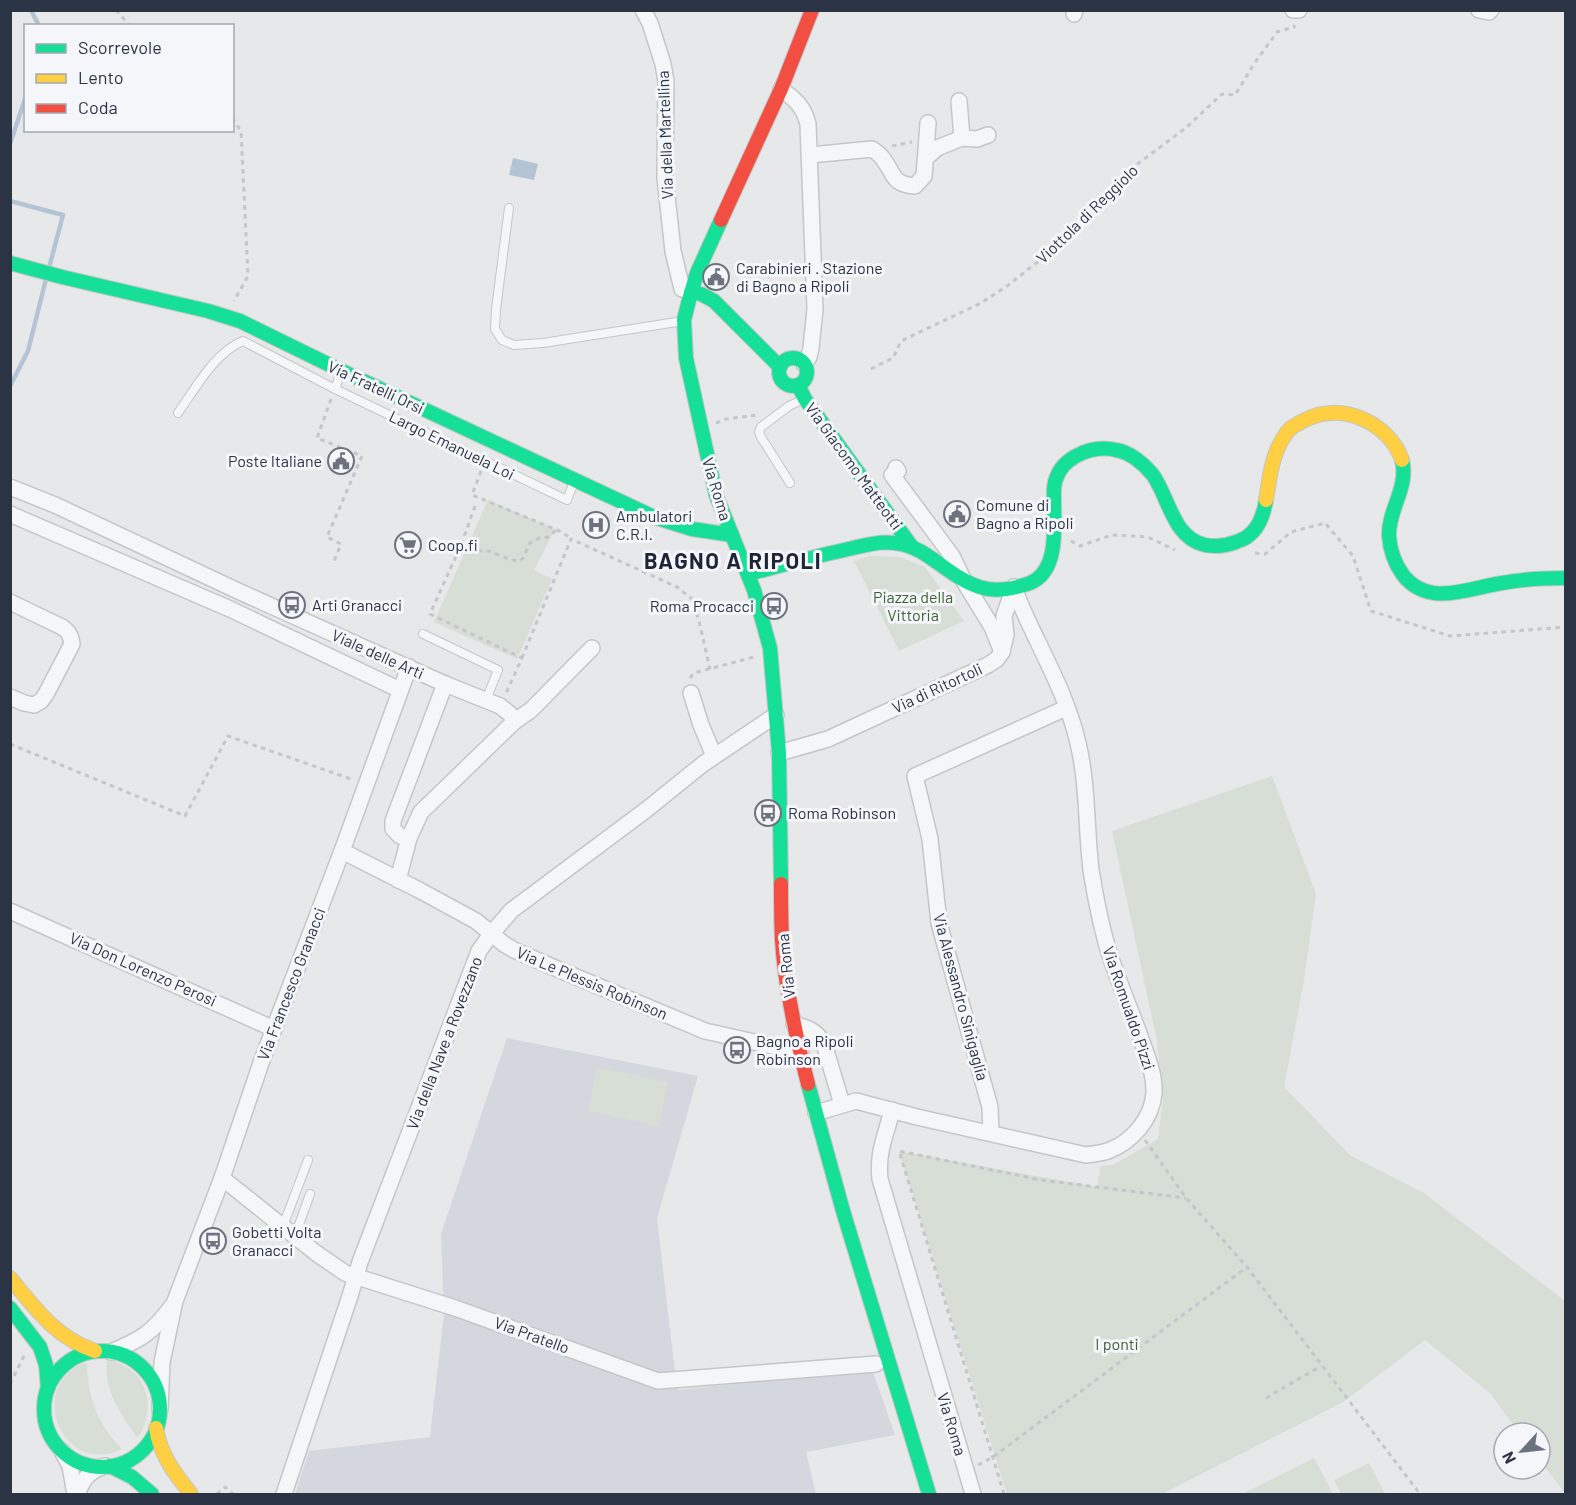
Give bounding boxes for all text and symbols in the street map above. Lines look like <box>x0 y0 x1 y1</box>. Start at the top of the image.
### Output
legend <box>24 24 234 132</box>
text: Scorrevole <box>78 36 162 58</box>
text: Lento <box>78 66 124 88</box>
street label: Via della Martellina <box>653 70 676 200</box>
text: Coda <box>78 96 118 118</box>
street label: Viottola di Reggiolo <box>1032 160 1141 267</box>
place label: Carabinieri . Stazione di Bagno a Ripoli <box>736 258 883 295</box>
public building icon: Carabinieri . Stazione di Bagno a Ripoli <box>701 262 731 292</box>
street label: Via Fratelli Orsi <box>325 356 427 417</box>
street label: Via Giacomo Matteotti <box>802 398 907 533</box>
street label: Largo Emanuela Loi <box>386 406 518 483</box>
public building icon: Poste Italiane <box>326 446 356 476</box>
place label: Poste Italiane <box>228 451 322 470</box>
street label: Via Roma <box>699 455 736 523</box>
place label: Comune di Bagno a Ripoli <box>976 495 1074 532</box>
public building icon: Comune di Bagno a Ripoli <box>942 499 972 529</box>
place label: Ambulatori C.R.I. <box>616 506 692 543</box>
hospital icon: Ambulatori C.R.I. <box>581 510 611 540</box>
supermarket icon: Coop.fi <box>393 530 423 560</box>
place label: Coop.fi <box>428 535 478 554</box>
district label: BAGNO A RIPOLI <box>644 547 822 573</box>
park label: Piazza della Vittoria <box>873 587 953 624</box>
bus stop icon: Arti Granacci <box>277 590 307 620</box>
bus stop icon: Roma Procacci <box>759 591 789 621</box>
place label: Arti Granacci <box>312 595 402 614</box>
place label: Roma Procacci <box>650 596 754 615</box>
street label: Viale delle Arti <box>329 625 427 682</box>
street label: Via di Ritortoli <box>889 658 985 717</box>
bus stop icon: Roma Robinson <box>753 798 783 828</box>
place label: Roma Robinson <box>788 803 896 822</box>
street label: Via Francesco Granacci <box>253 905 328 1063</box>
street label: Via Alessandro Sinigaglia <box>930 911 993 1083</box>
street label: Via Don Lorenzo Perosi <box>67 928 220 1010</box>
street label: Via Roma <box>773 933 798 999</box>
street label: Via Le Plessis Robinson <box>514 942 671 1023</box>
street label: Via Romualdo Pizzi <box>1099 943 1160 1072</box>
street label: Via della Nave a Rovezzano <box>402 954 485 1132</box>
place label: Bagno a Ripoli Robinson <box>756 1031 854 1068</box>
bus stop icon: Bagno a Ripoli Robinson <box>722 1035 752 1065</box>
place label: Gobetti Volta Granacci <box>232 1222 322 1259</box>
bus stop icon: Gobetti Volta Granacci <box>198 1226 228 1256</box>
street label: Via Pratello <box>492 1312 572 1357</box>
park label: I ponti <box>1095 1334 1139 1353</box>
street label: Via Roma <box>934 1390 971 1458</box>
north arrow <box>1492 1421 1552 1481</box>
text: N <box>1497 1449 1519 1467</box>

